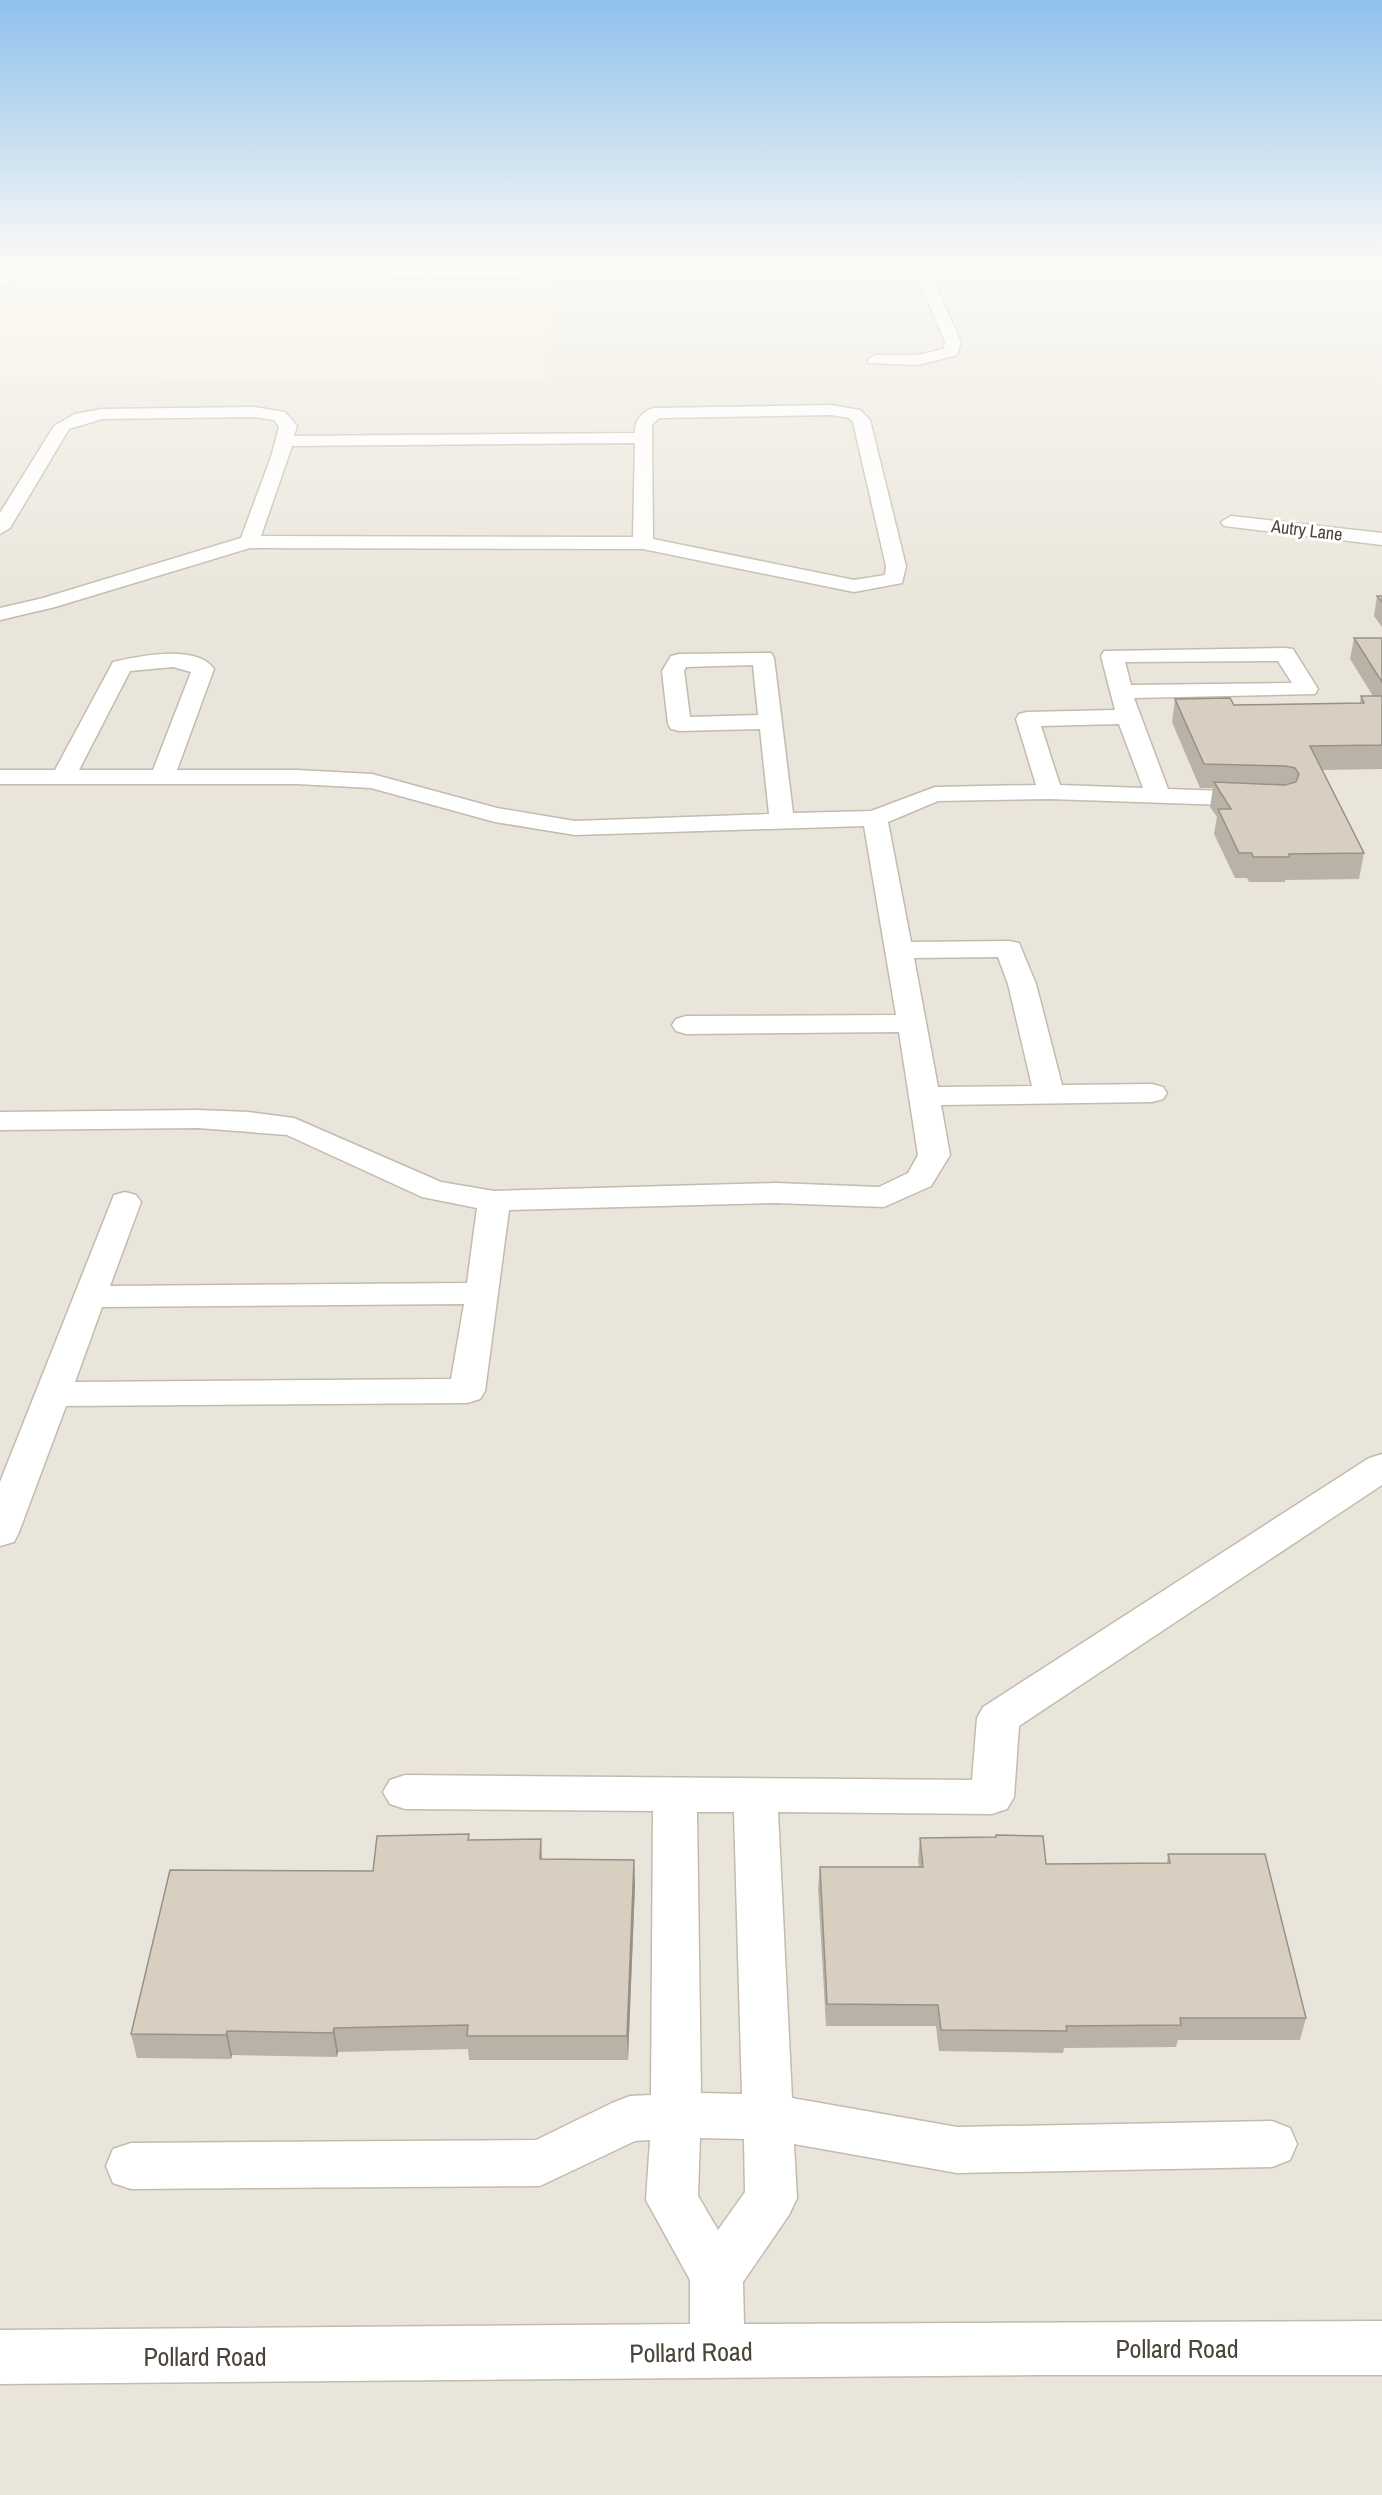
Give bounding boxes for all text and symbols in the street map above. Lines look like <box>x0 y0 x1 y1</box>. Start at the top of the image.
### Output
street label: Autry Lane <box>1269 513 1344 547</box>
street label: Pollard Road <box>1115 2331 1239 2366</box>
street label: Pollard Road <box>629 2333 753 2371</box>
street label: Pollard Road <box>143 2339 267 2374</box>

